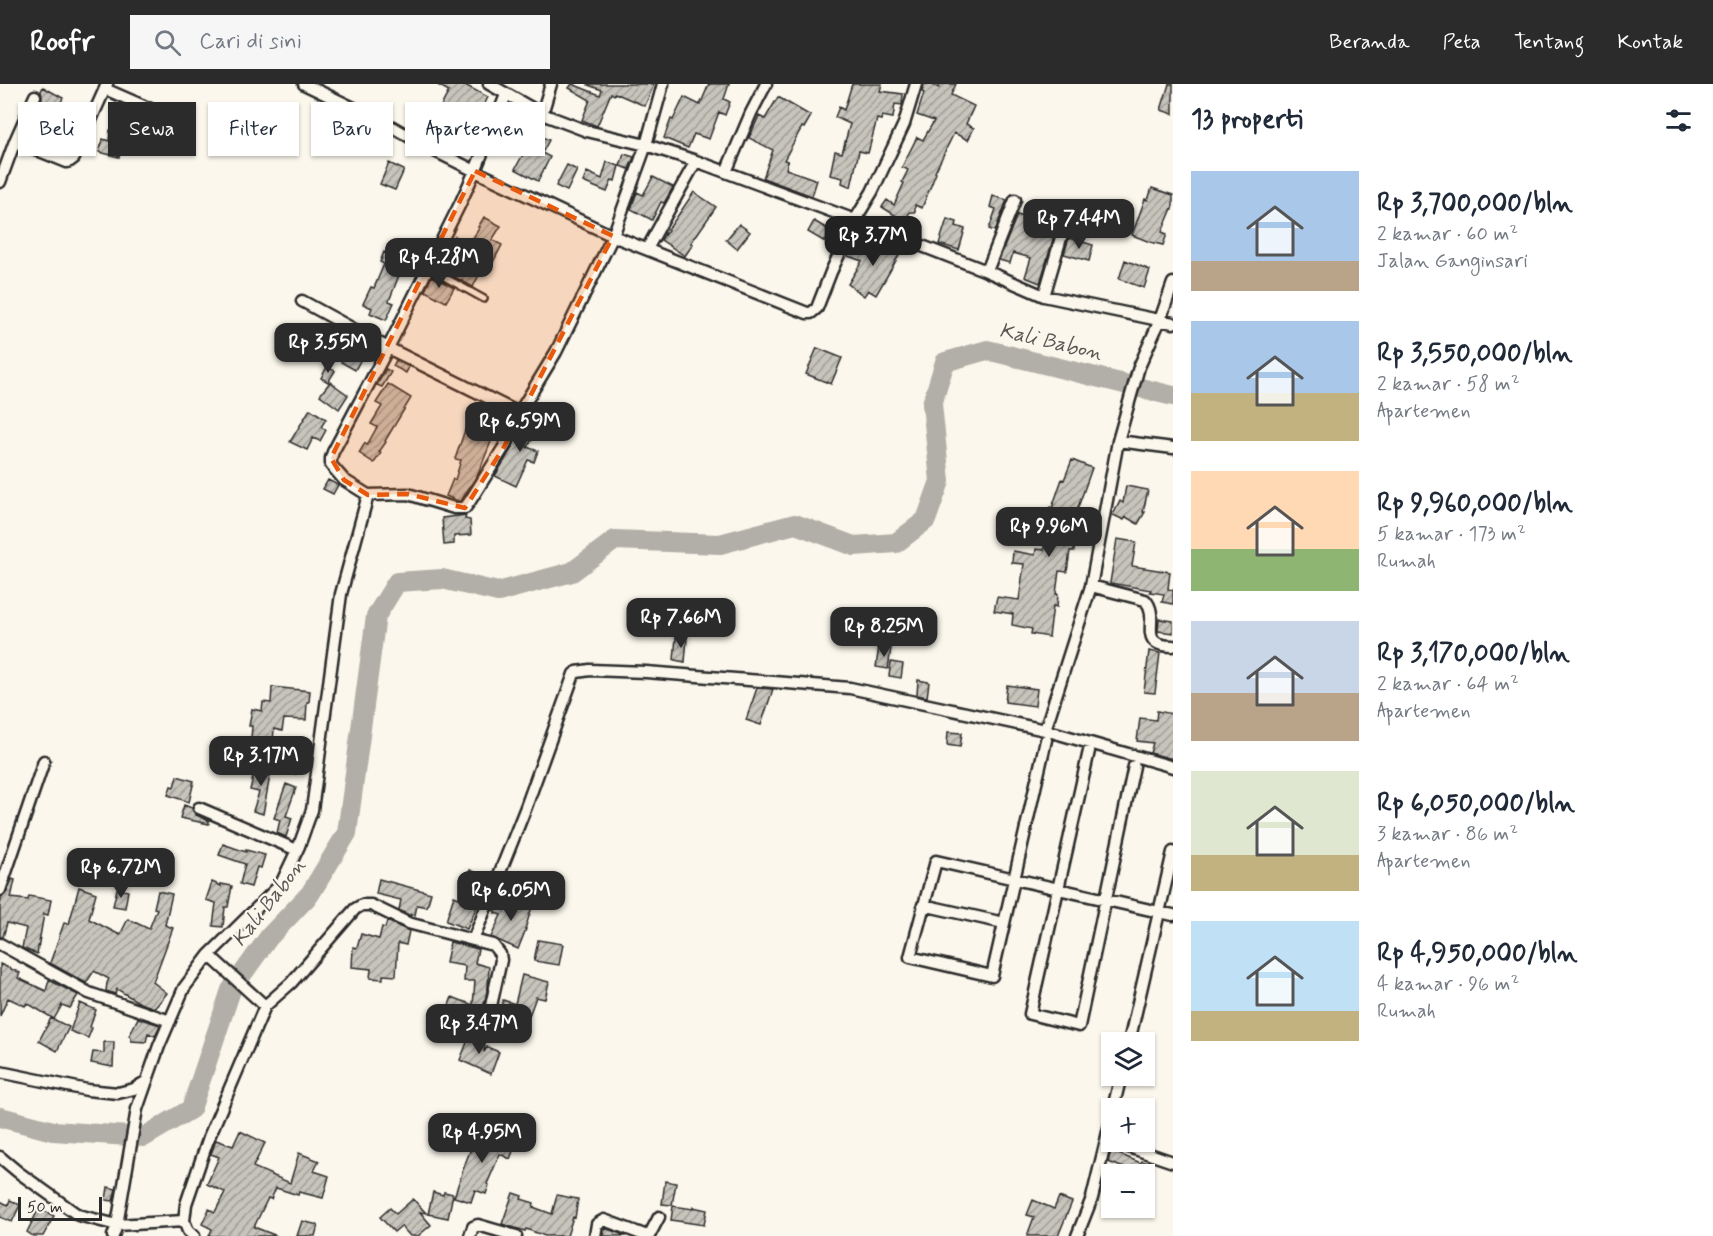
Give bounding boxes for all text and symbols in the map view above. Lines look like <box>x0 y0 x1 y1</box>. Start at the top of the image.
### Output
search box <box>130 15 550 69</box>
text: Roofr <box>30 24 94 61</box>
icon: search <box>151 26 184 59</box>
text: Cari di sini <box>199 28 302 56</box>
text: Beranda <box>1329 28 1410 56</box>
text: Peta <box>1443 28 1481 56</box>
text: Tentang <box>1514 28 1584 56</box>
text: Kontak <box>1617 28 1683 56</box>
chip: Beli <box>18 102 96 156</box>
chip: Sewa <box>108 102 196 156</box>
chip: Filter <box>208 102 299 156</box>
chip: Baru <box>311 102 393 156</box>
chip: Apartemen <box>405 102 545 156</box>
text: 13 properti <box>1191 103 1303 137</box>
icon: filters <box>1662 104 1695 137</box>
text: Rp 3,700,000/bln <box>1377 187 1573 221</box>
icon: home <box>1239 195 1311 267</box>
pin: Rp 7.44M <box>1017 199 1141 250</box>
text: Rp 7.44M <box>1037 205 1121 232</box>
pin: Rp 3.7M <box>818 216 928 267</box>
text: 2 kamar · 60 m² <box>1377 221 1518 248</box>
text: Rp 3.7M <box>839 222 907 249</box>
pin: Rp 4.28M <box>377 238 501 289</box>
text: Rp 4.28M <box>399 244 479 271</box>
text: Jalan Ganginsari <box>1377 248 1528 275</box>
water label: Kali Babon <box>996 317 1106 368</box>
pin: Rp 3.55M <box>266 323 390 374</box>
text: Rp 3.55M <box>288 329 368 356</box>
text: Rp 3,550,000/bln <box>1377 337 1572 371</box>
icon: home <box>1239 345 1311 417</box>
text: 2 kamar · 58 m² <box>1377 371 1520 398</box>
text: Apartemen <box>1377 398 1470 425</box>
pin: Rp 6.59M <box>458 402 582 453</box>
text: Rp 6.59M <box>479 408 561 435</box>
text: Rp 9,960,000/bln <box>1377 487 1573 521</box>
icon: home <box>1239 495 1311 567</box>
pin: Rp 9.96M <box>987 507 1111 558</box>
text: Rp 9.96M <box>1010 513 1088 540</box>
text: 5 kamar · 173 m² <box>1377 521 1526 548</box>
text: Rumah <box>1377 548 1436 575</box>
pin: Rp 7.66M <box>619 598 743 649</box>
text: Rp 7.66M <box>641 604 721 631</box>
pin: Rp 8.25M <box>822 607 946 658</box>
text: Rp 8.25M <box>844 613 924 640</box>
text: Rp 3,170,000/bln <box>1377 637 1570 671</box>
icon: home <box>1239 645 1311 717</box>
text: 2 kamar · 64 m² <box>1377 671 1519 698</box>
text: Apartemen <box>1377 698 1470 725</box>
pin: Rp 3.17M <box>199 736 323 787</box>
text: Rp 3.17M <box>223 742 299 769</box>
text: Rp 6,050,000/bln <box>1377 787 1575 821</box>
icon: home <box>1239 795 1311 867</box>
text: 3 kamar · 86 m² <box>1377 821 1518 848</box>
pin: Rp 6.72M <box>59 848 183 899</box>
text: Apartemen <box>1377 848 1470 875</box>
water label: Kali Babon <box>225 852 312 953</box>
text: Rp 6.72M <box>81 854 161 881</box>
pin: Rp 6.05M <box>449 871 573 922</box>
text: Rp 6.05M <box>471 877 551 904</box>
text: Rp 4,950,000/bln <box>1377 937 1577 971</box>
icon: home <box>1239 945 1311 1017</box>
text: 4 kamar · 96 m² <box>1377 971 1519 998</box>
text: Rumah <box>1377 998 1436 1025</box>
pin: Rp 3.47M <box>417 1004 541 1055</box>
text: Rp 3.47M <box>440 1010 518 1037</box>
map controls <box>1101 1032 1155 1218</box>
button: layers <box>1101 1032 1155 1086</box>
button: + <box>1101 1098 1155 1152</box>
pin: Rp 4.95M <box>420 1113 544 1164</box>
text: Rp 4.95M <box>442 1119 522 1146</box>
button: − <box>1101 1164 1155 1218</box>
scale bar <box>18 1194 102 1222</box>
text: 50 m <box>27 1197 63 1218</box>

